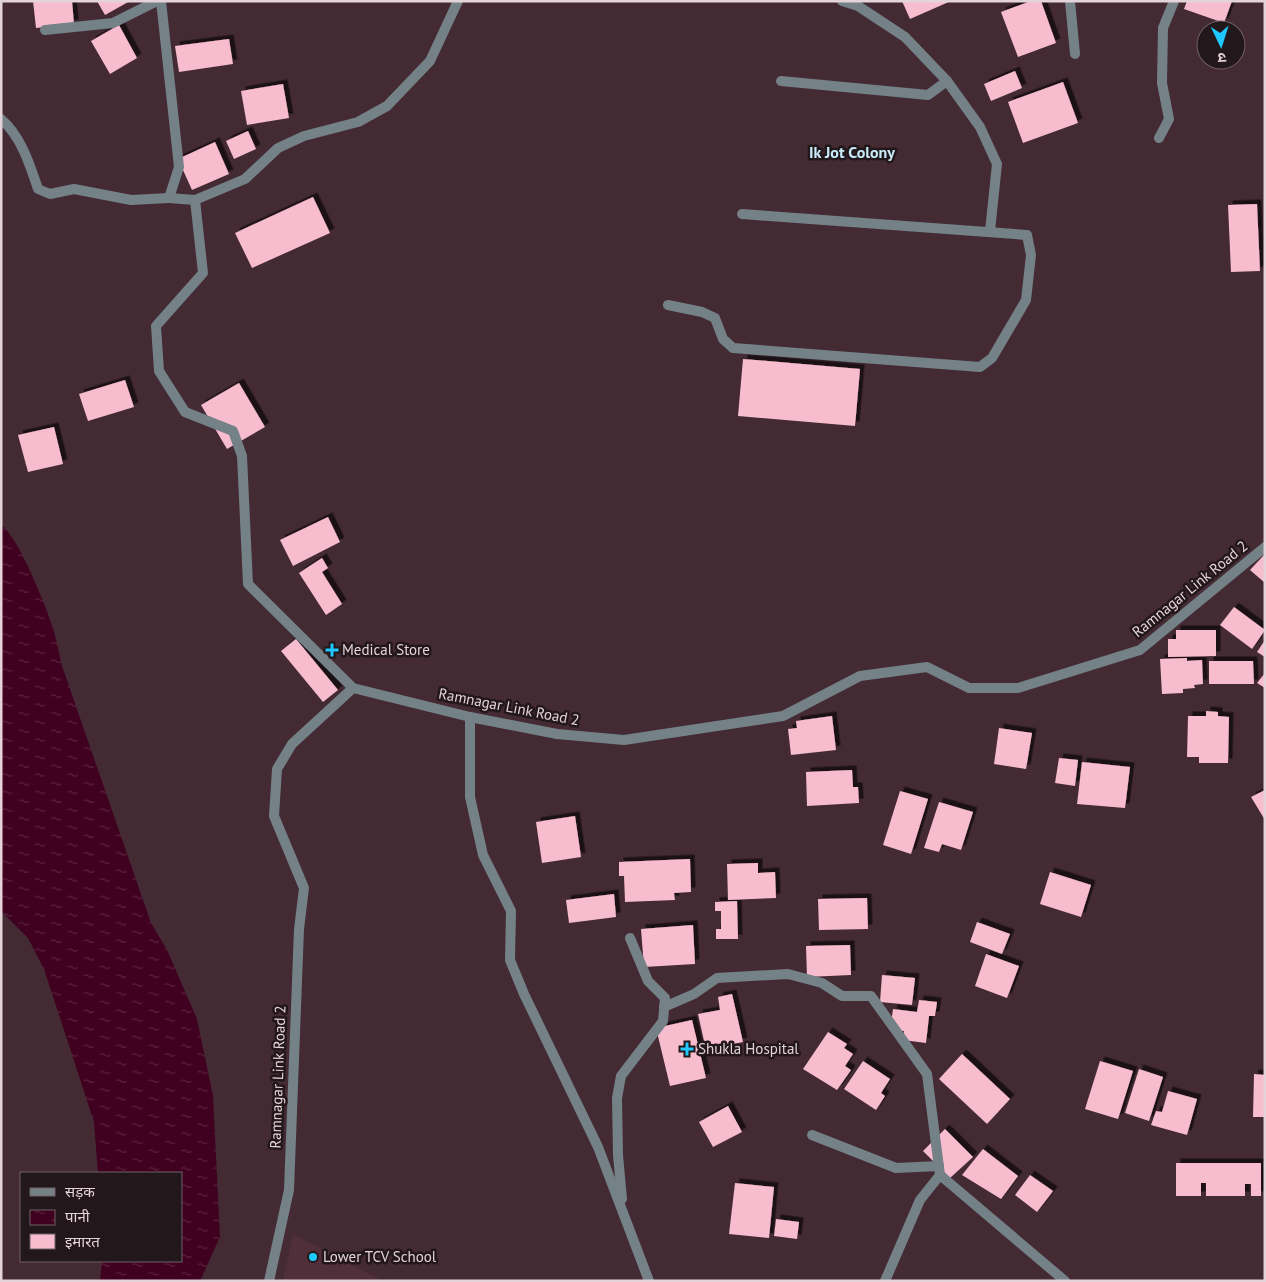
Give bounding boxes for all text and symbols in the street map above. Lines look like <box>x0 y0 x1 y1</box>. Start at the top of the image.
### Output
north arrow <box>1196 20 1246 70</box>
text: उ <box>1216 49 1227 67</box>
district label: Ik Jot Colony <box>809 142 895 162</box>
street label: Ramnagar Link Road 2 <box>1128 536 1251 641</box>
place label: Medical Store <box>342 640 430 659</box>
marker: Medical Store <box>326 644 338 656</box>
street label: Ramnagar Link Road 2 <box>437 684 581 730</box>
street label: Ramnagar Link Road 2 <box>266 1005 289 1149</box>
place label: Shukla Hospital <box>698 1039 799 1058</box>
marker: Shukla Hospital <box>680 1042 694 1056</box>
legend <box>20 1172 182 1262</box>
text: सड़क <box>65 1182 95 1201</box>
text: पानी <box>65 1207 91 1226</box>
text: इमारत <box>65 1232 100 1251</box>
place label: Lower TCV School <box>323 1247 437 1266</box>
marker: Lower TCV School <box>307 1251 319 1263</box>

